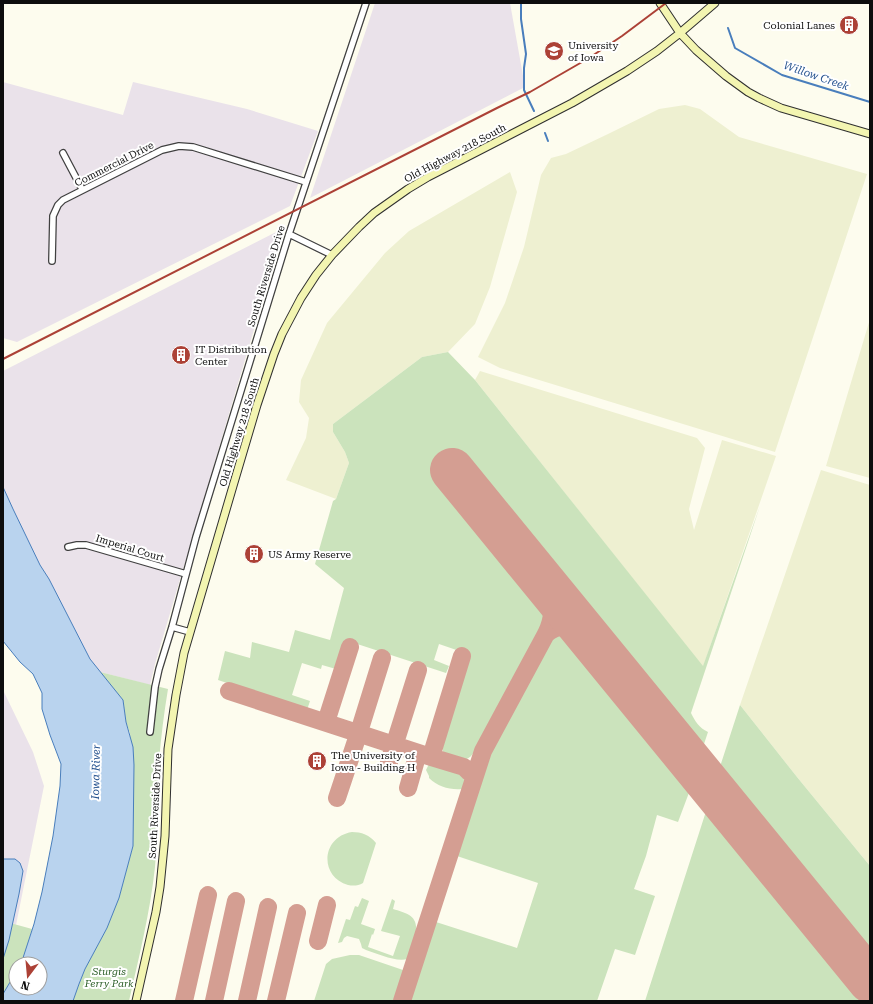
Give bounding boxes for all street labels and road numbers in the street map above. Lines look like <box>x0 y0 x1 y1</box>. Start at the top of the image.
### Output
street label: Old Highway 218 South <box>402 121 508 185</box>
street label: Commercial Drive <box>73 139 156 189</box>
street label: South Riverside Drive <box>245 224 287 328</box>
street label: Old Highway 218 South <box>217 376 261 488</box>
street label: Imperial Court <box>95 532 166 564</box>
street label: South Riverside Drive <box>147 753 163 859</box>

